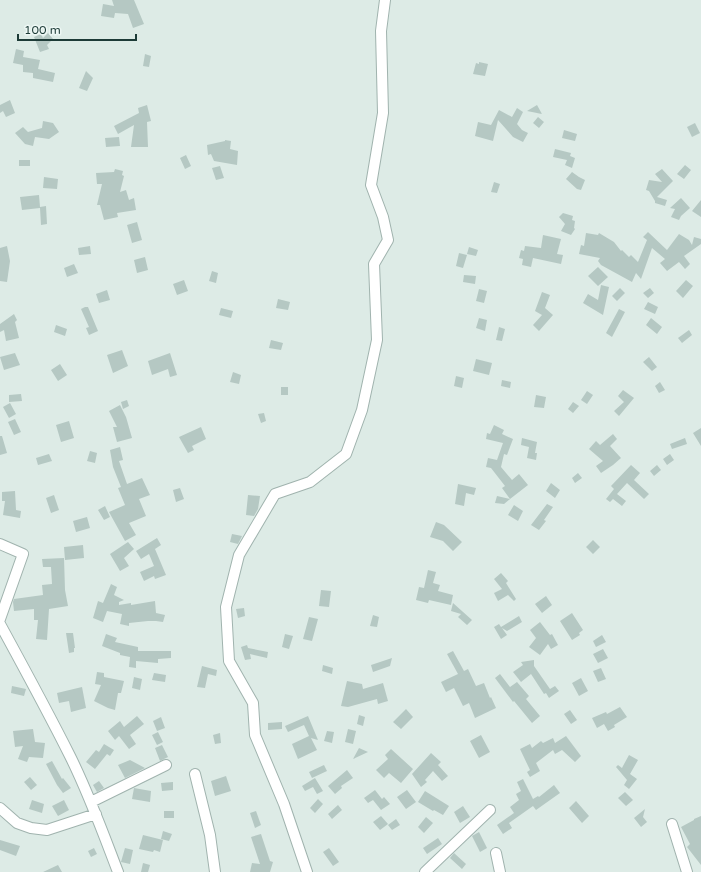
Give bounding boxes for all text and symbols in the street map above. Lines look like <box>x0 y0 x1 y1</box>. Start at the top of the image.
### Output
scale bar <box>18 16 136 42</box>
text: 100 m <box>24 23 61 37</box>

